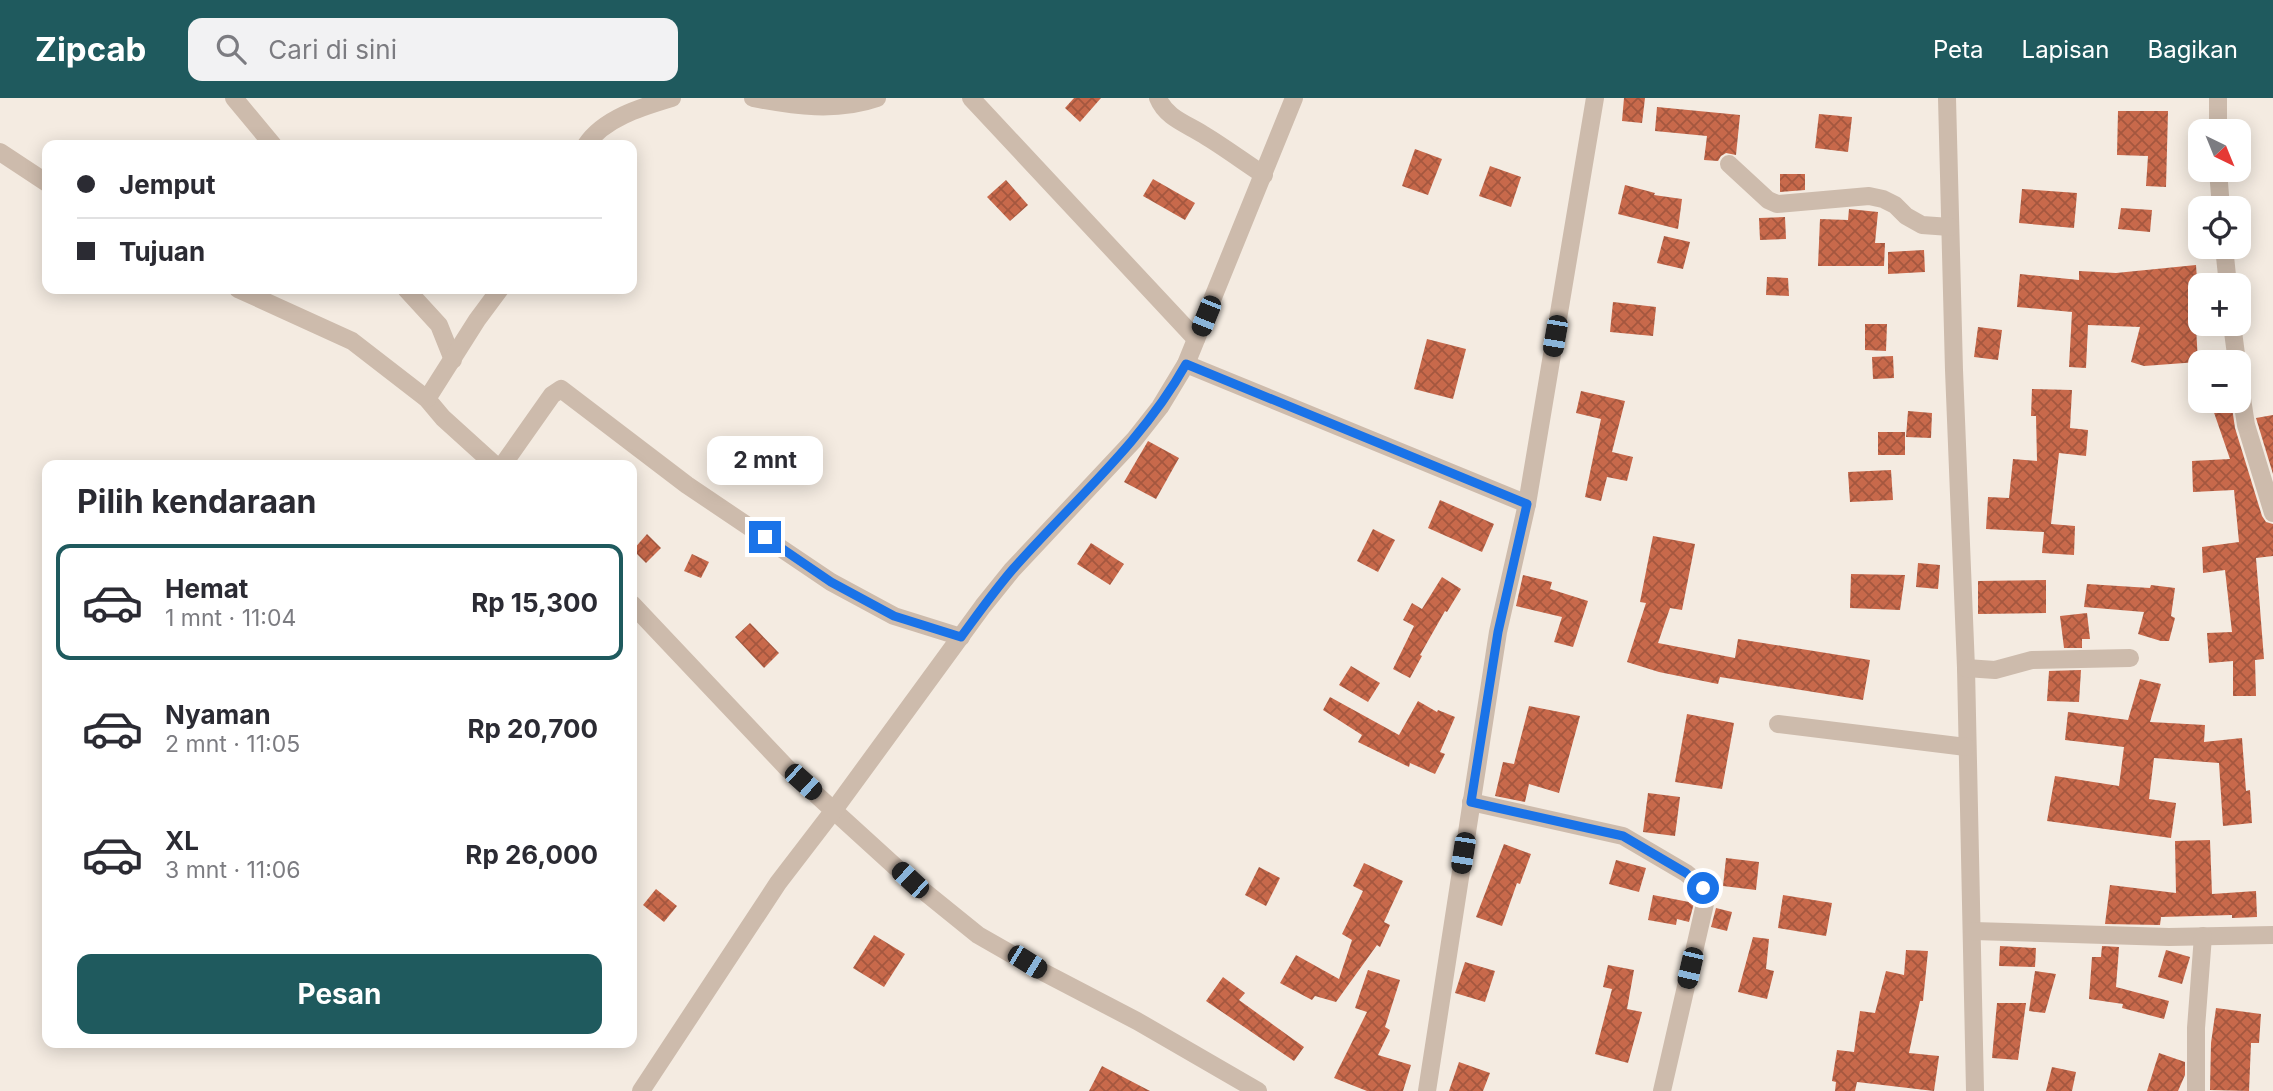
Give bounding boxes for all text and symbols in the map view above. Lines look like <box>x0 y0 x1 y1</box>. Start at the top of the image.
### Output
search box <box>188 18 678 81</box>
text: Zipcab <box>35 29 146 69</box>
icon: search <box>212 30 250 68</box>
text: Cari di sini <box>268 34 397 65</box>
text: Peta <box>1933 35 1984 64</box>
text: Lapisan <box>2022 35 2109 64</box>
text: Bagikan <box>2147 35 2238 64</box>
north arrow <box>2188 119 2250 182</box>
map controls <box>2188 119 2251 413</box>
text: Jemput <box>119 169 216 200</box>
button: locate <box>2188 196 2251 259</box>
text: Tujuan <box>119 236 205 267</box>
button: + <box>2188 273 2251 336</box>
car <box>1189 293 1224 339</box>
car <box>1542 313 1569 359</box>
button: − <box>2188 350 2251 413</box>
callout: 2 mnt <box>707 436 823 484</box>
text: 2 mnt <box>733 446 797 474</box>
text: Pilih kendaraan <box>77 482 317 521</box>
route end <box>749 521 781 553</box>
icon: car <box>81 571 144 634</box>
text: Hemat <box>165 573 248 604</box>
text: Rp 15,300 <box>471 587 598 618</box>
text: 1 mnt · 11:04 <box>165 604 296 632</box>
icon: car <box>81 697 144 760</box>
text: Nyaman <box>165 699 271 730</box>
text: Rp 20,700 <box>467 713 598 744</box>
text: 2 mnt · 11:05 <box>165 730 300 758</box>
car <box>781 760 826 804</box>
icon: car <box>81 823 144 886</box>
text: XL <box>165 825 199 856</box>
car <box>1450 831 1477 875</box>
text: Rp 26,000 <box>465 839 598 870</box>
text: 3 mnt · 11:06 <box>165 856 301 884</box>
car <box>888 858 933 902</box>
route start <box>1687 872 1719 904</box>
car <box>1004 942 1051 982</box>
car <box>1676 945 1705 991</box>
button: Pesan <box>77 954 602 1034</box>

